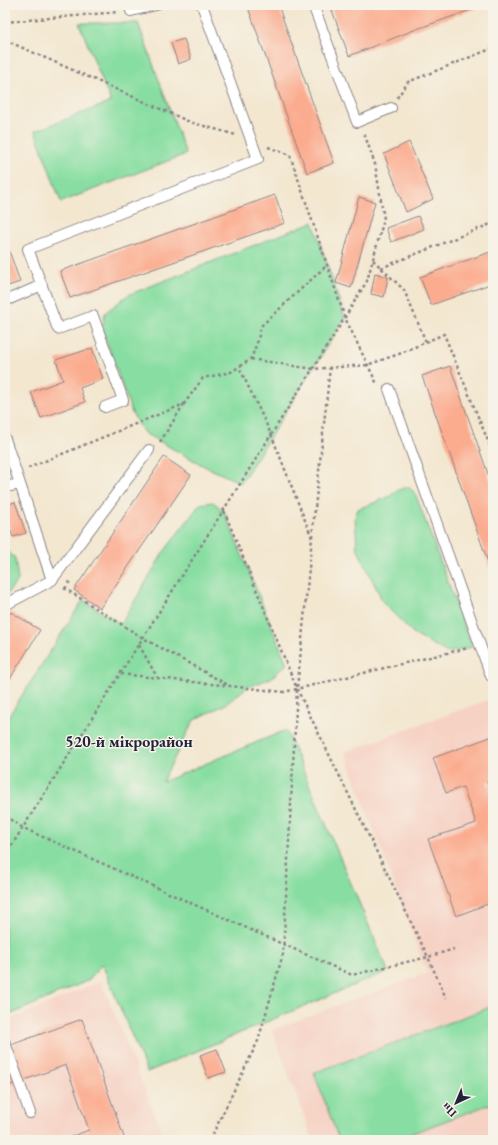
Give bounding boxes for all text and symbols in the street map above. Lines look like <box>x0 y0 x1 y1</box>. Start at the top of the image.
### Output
district label: 520-й мікрорайон <box>65 731 193 752</box>
north arrow <box>436 1083 476 1123</box>
text: Пн <box>438 1099 459 1120</box>

